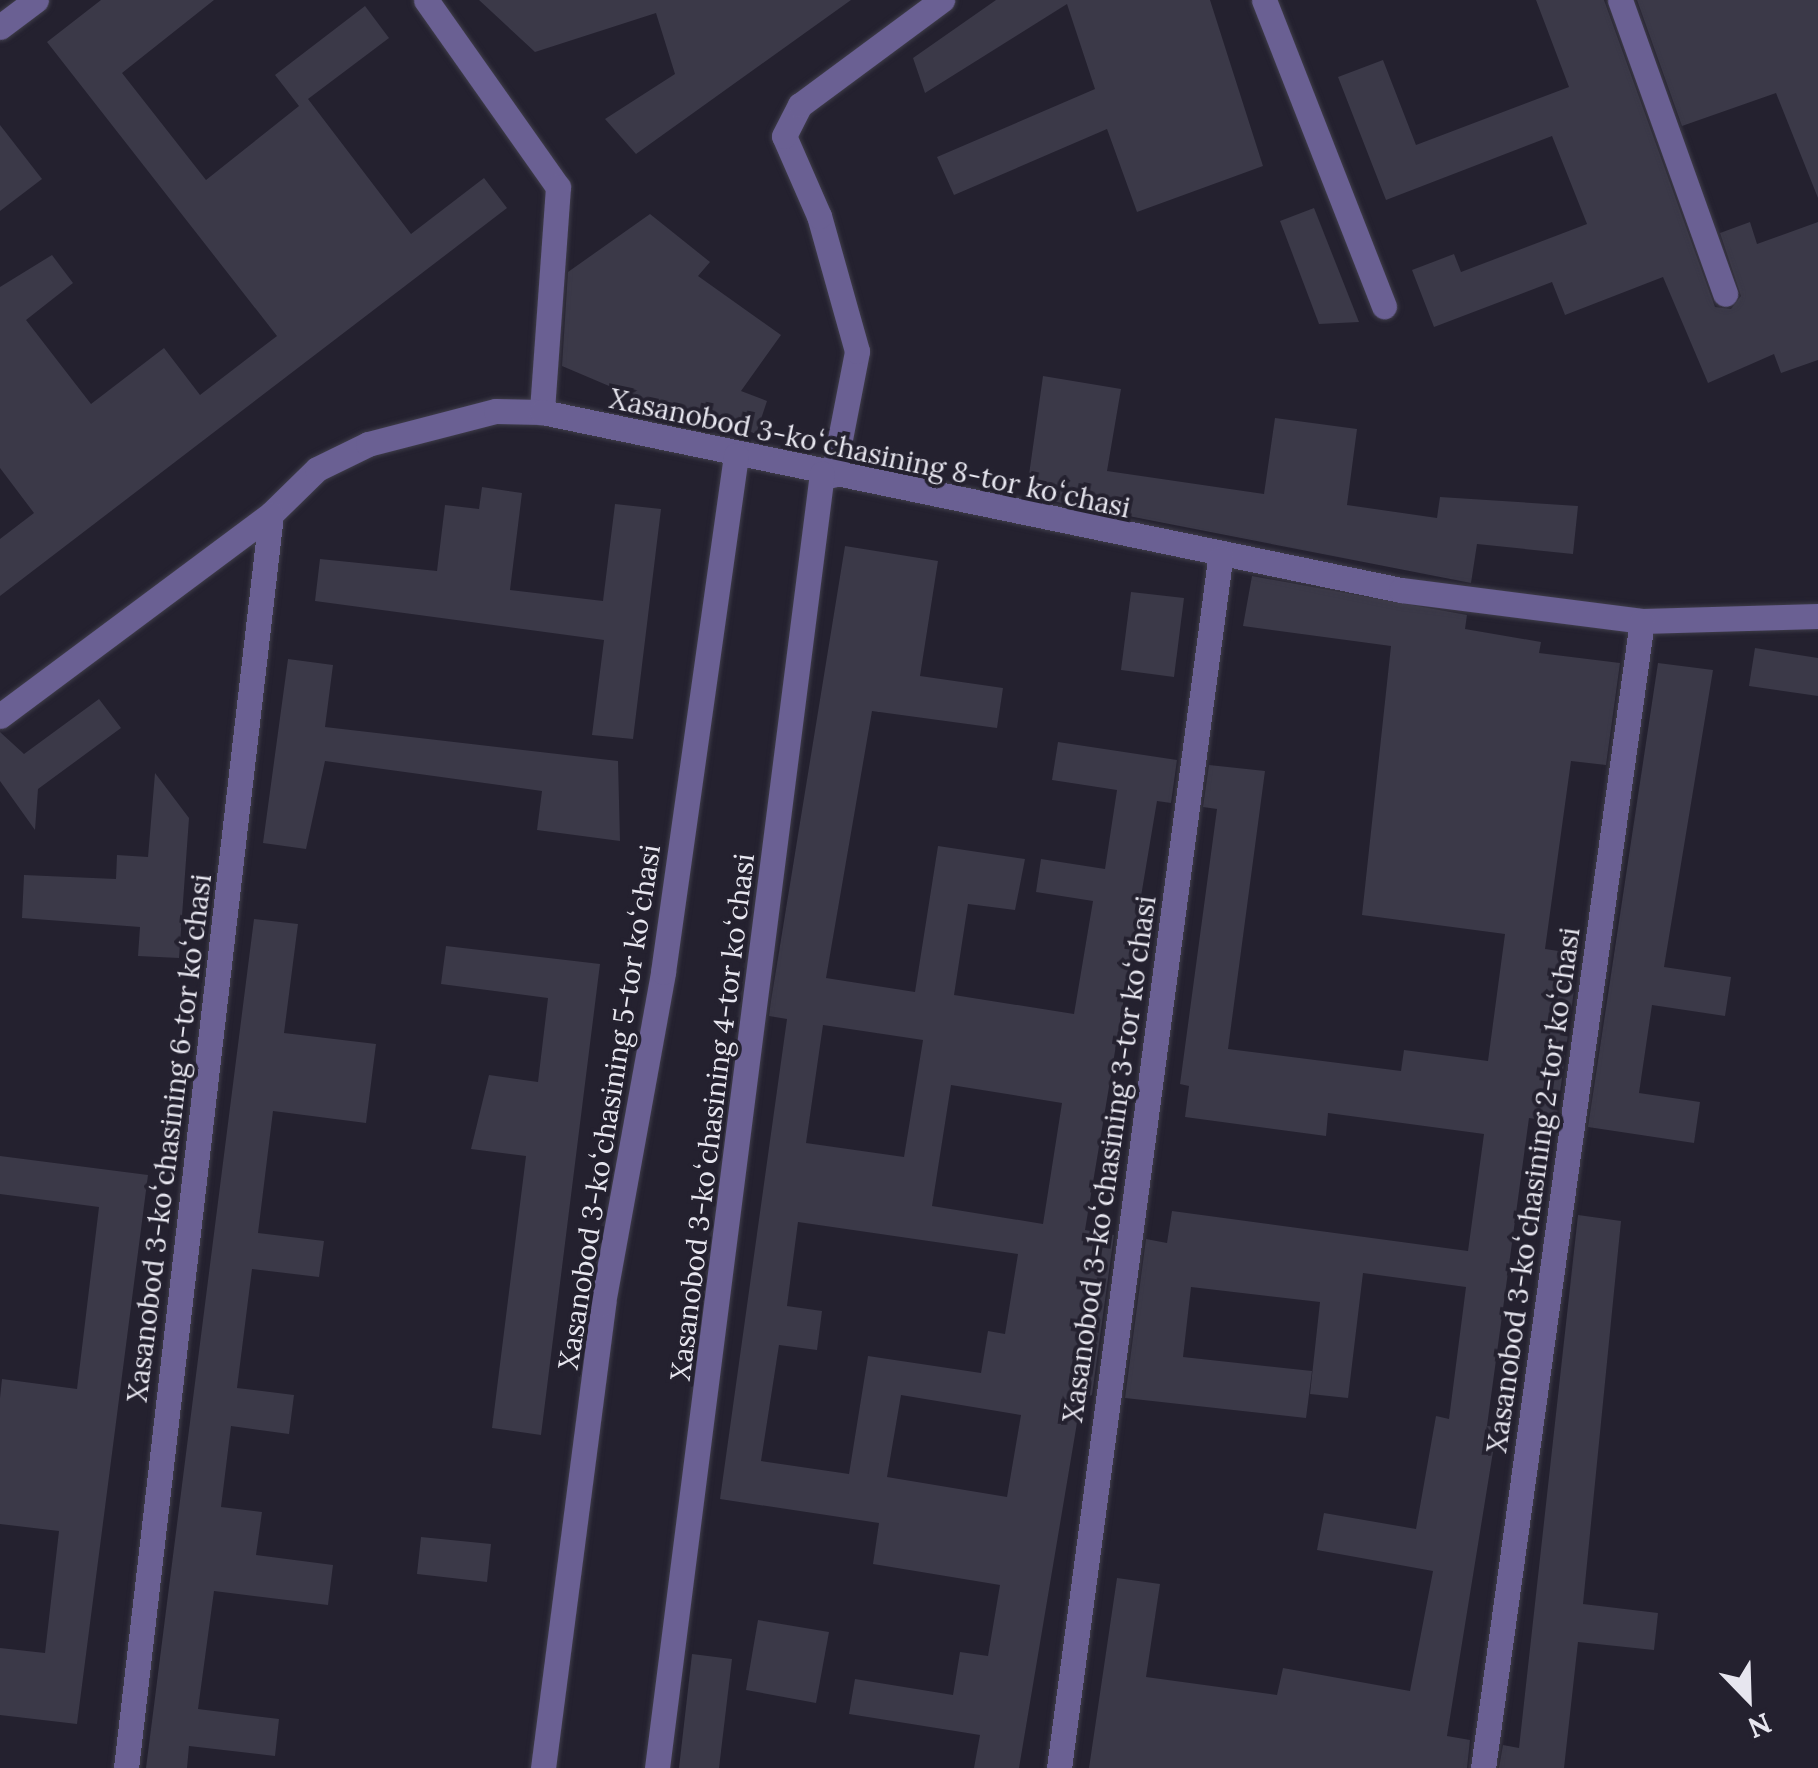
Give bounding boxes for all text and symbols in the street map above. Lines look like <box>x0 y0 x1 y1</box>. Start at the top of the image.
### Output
street label: Xasanobod 3-koʻchasining 8-tor koʻchasi <box>607 381 1133 525</box>
street label: Xasanobod 3-koʻchasining 5-tor koʻchasi <box>551 842 667 1372</box>
street label: Xasanobod 3-koʻchasining 4-tor koʻchasi <box>663 851 761 1383</box>
street label: Xasanobod 3-koʻchasining 6-tor koʻchasi <box>120 872 218 1404</box>
street label: Xasanobod 3-koʻchasining 3-tor koʻchasi <box>1055 894 1163 1424</box>
street label: Xasanobod 3-koʻchasining 2-tor koʻchasi <box>1479 925 1587 1455</box>
north arrow <box>1698 1648 1798 1748</box>
text: N <box>1743 1705 1777 1746</box>

